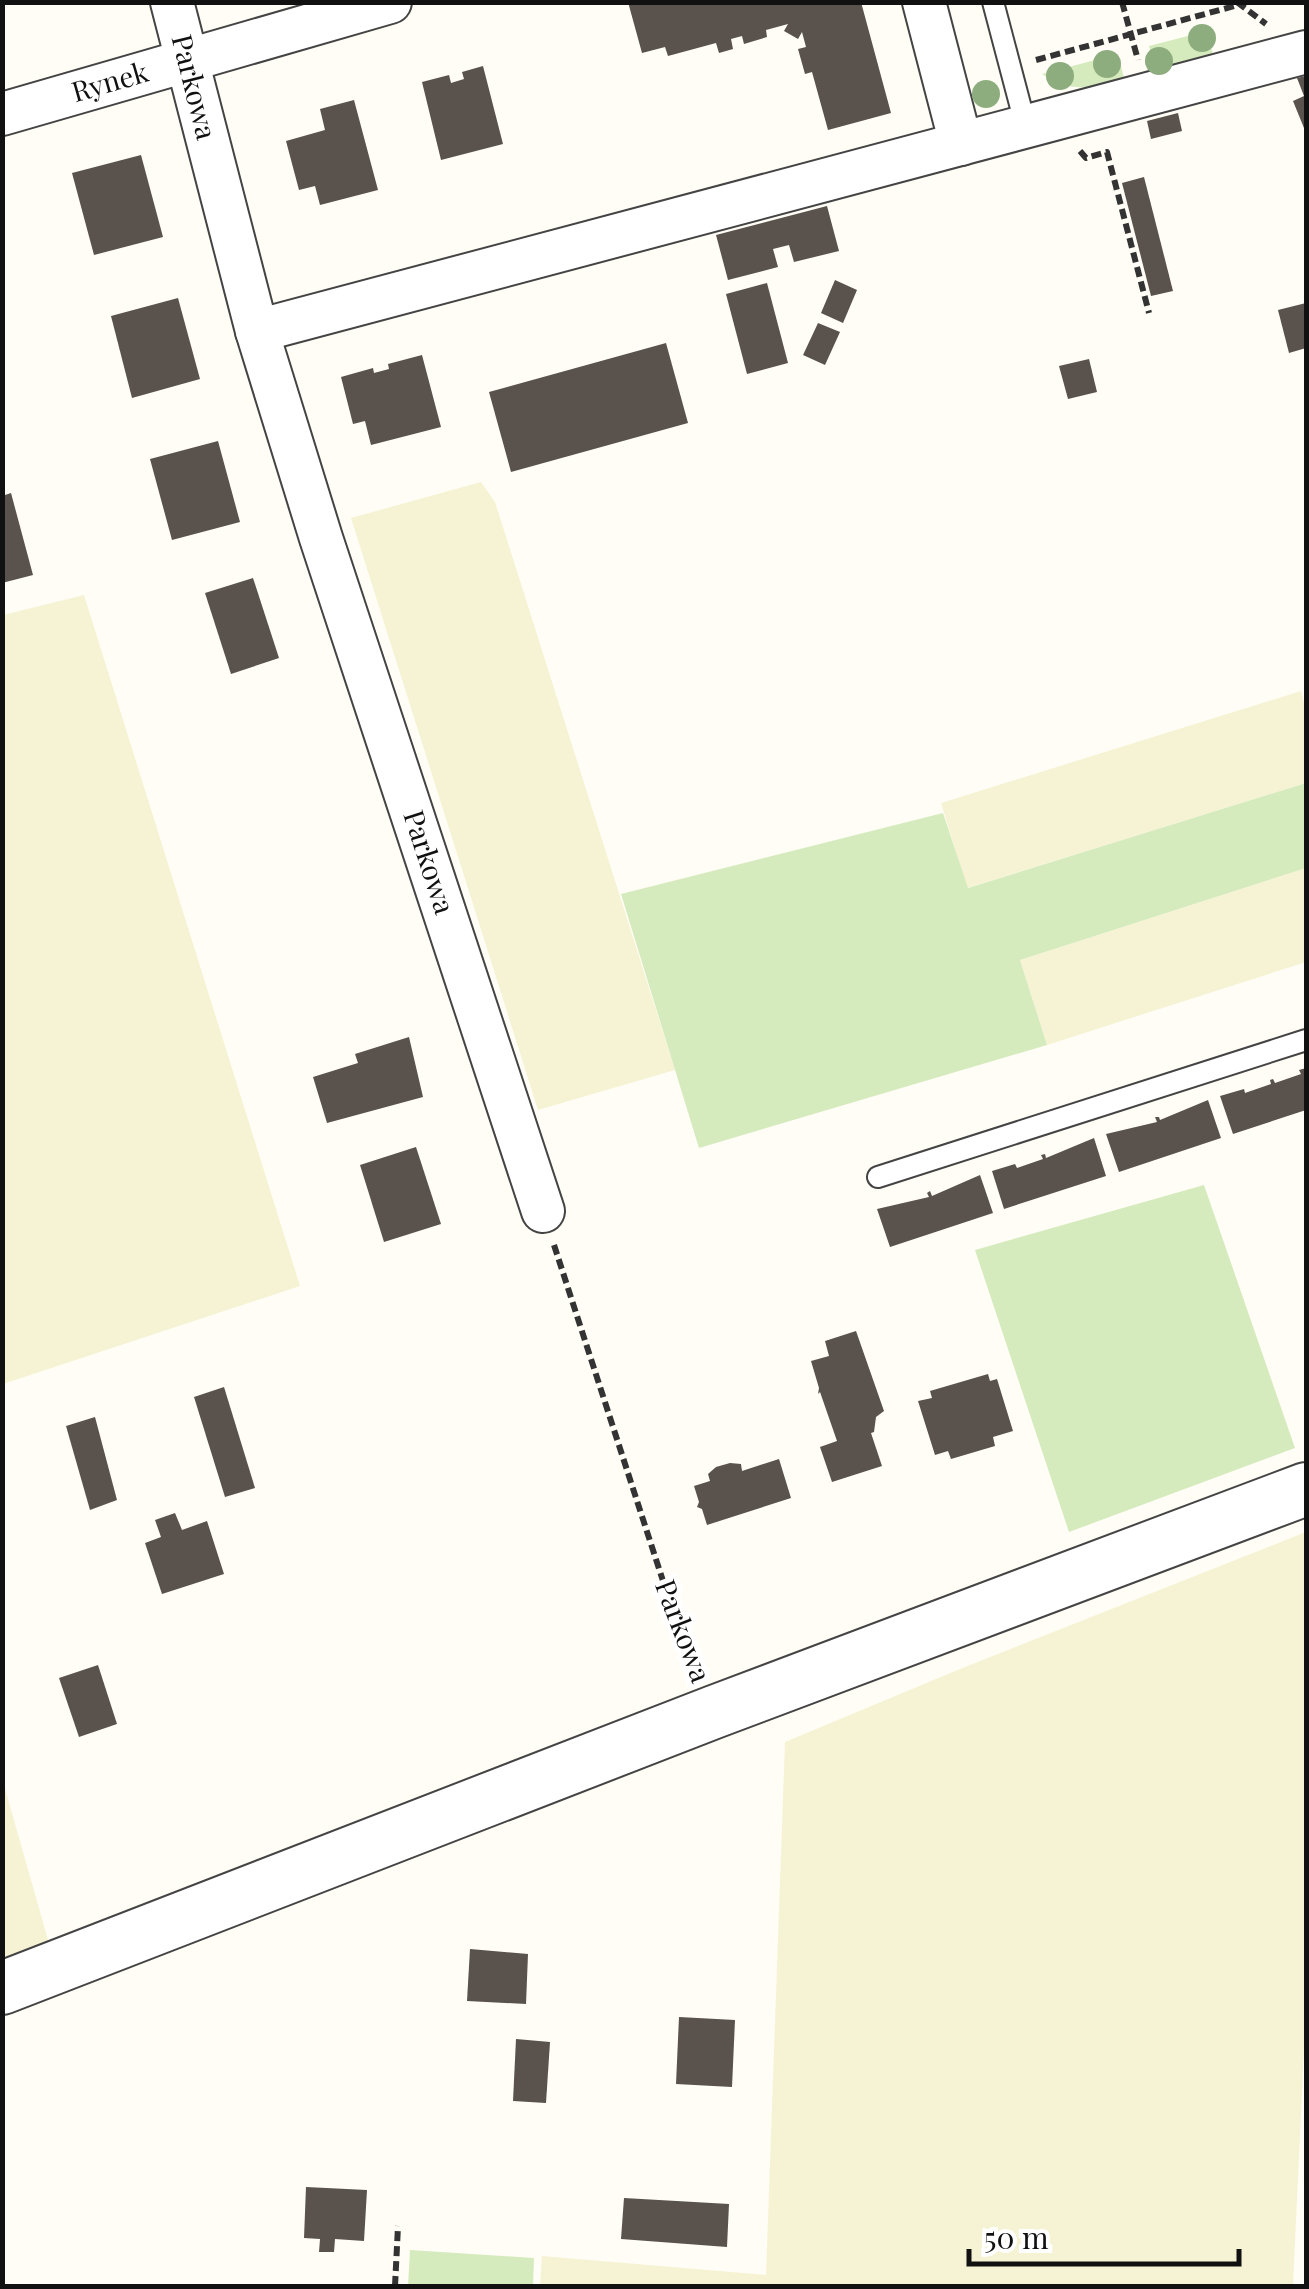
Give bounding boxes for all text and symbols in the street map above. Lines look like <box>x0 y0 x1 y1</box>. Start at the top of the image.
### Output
street label: Parkowa <box>165 30 226 143</box>
street label: Rynek <box>67 52 153 109</box>
street label: Parkowa <box>396 805 465 918</box>
street label: Parkowa <box>648 1574 721 1687</box>
scale bar <box>969 2204 1239 2266</box>
text: 50 m <box>984 2217 1049 2257</box>

